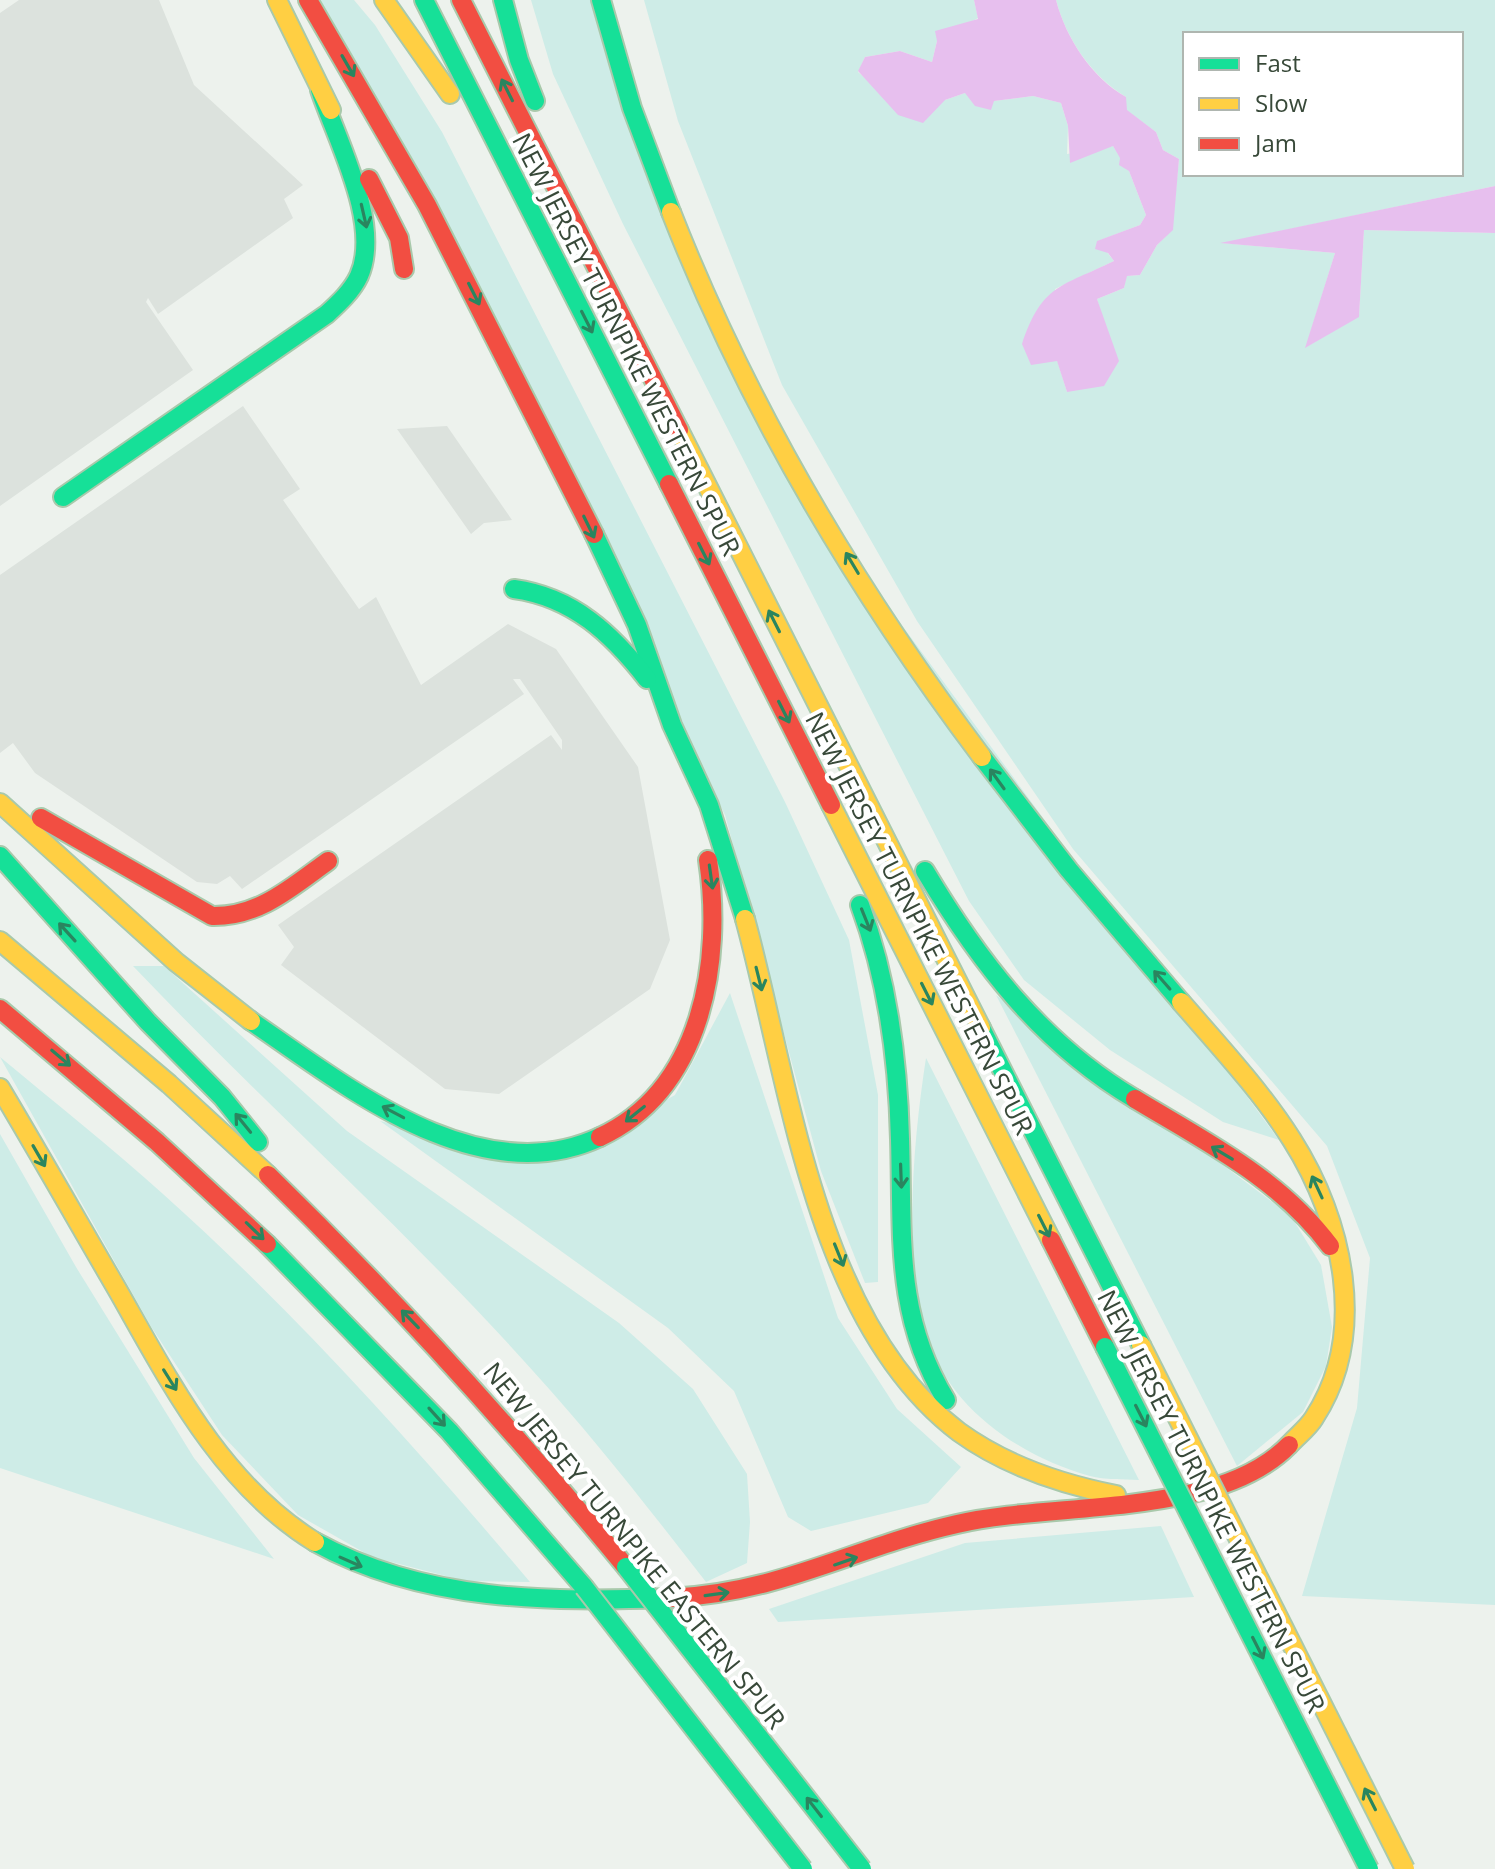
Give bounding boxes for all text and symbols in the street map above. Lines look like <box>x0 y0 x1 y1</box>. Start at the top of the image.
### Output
legend <box>1183 32 1463 176</box>
text: Fast <box>1255 46 1301 79</box>
one-way arrow <box>341 54 356 78</box>
one-way arrow <box>498 79 514 103</box>
text: Slow <box>1255 86 1308 119</box>
street label: NEW JERSEY TURNPIKE WESTERN SPUR <box>504 126 750 562</box>
text: Jam <box>1253 126 1297 159</box>
one-way arrow <box>357 203 372 228</box>
one-way arrow <box>466 282 482 306</box>
one-way arrow <box>579 309 595 333</box>
one-way arrow <box>583 515 598 538</box>
one-way arrow <box>697 541 713 565</box>
one-way arrow <box>844 552 860 575</box>
one-way arrow <box>766 609 781 633</box>
one-way arrow <box>777 700 793 724</box>
street label: NEW JERSEY TURNPIKE WESTERN SPUR <box>797 705 1043 1141</box>
one-way arrow <box>989 768 1006 790</box>
one-way arrow <box>704 863 719 889</box>
one-way arrow <box>860 907 874 932</box>
one-way arrow <box>58 922 76 942</box>
one-way arrow <box>752 965 767 991</box>
one-way arrow <box>1153 970 1171 990</box>
one-way arrow <box>920 982 935 1006</box>
one-way arrow <box>50 1049 70 1067</box>
one-way arrow <box>382 1103 405 1119</box>
one-way arrow <box>625 1104 646 1122</box>
one-way arrow <box>234 1113 252 1134</box>
one-way arrow <box>31 1144 47 1167</box>
one-way arrow <box>1211 1145 1233 1162</box>
one-way arrow <box>893 1162 909 1189</box>
one-way arrow <box>1309 1175 1324 1199</box>
one-way arrow <box>1037 1214 1053 1238</box>
one-way arrow <box>245 1221 265 1240</box>
one-way arrow <box>832 1242 847 1267</box>
street label: NEW JERSEY TURNPIKE WESTERN SPUR <box>1089 1283 1335 1719</box>
one-way arrow <box>400 1309 419 1329</box>
street label: NEW JERSEY TURNPIKE EASTERN SPUR <box>476 1354 794 1736</box>
one-way arrow <box>162 1369 179 1391</box>
one-way arrow <box>1133 1404 1149 1428</box>
one-way arrow <box>427 1406 445 1426</box>
one-way arrow <box>833 1552 858 1567</box>
one-way arrow <box>338 1555 362 1570</box>
one-way arrow <box>704 1586 730 1601</box>
one-way arrow <box>1250 1636 1266 1660</box>
one-way arrow <box>1361 1788 1377 1812</box>
one-way arrow <box>806 1797 823 1818</box>

